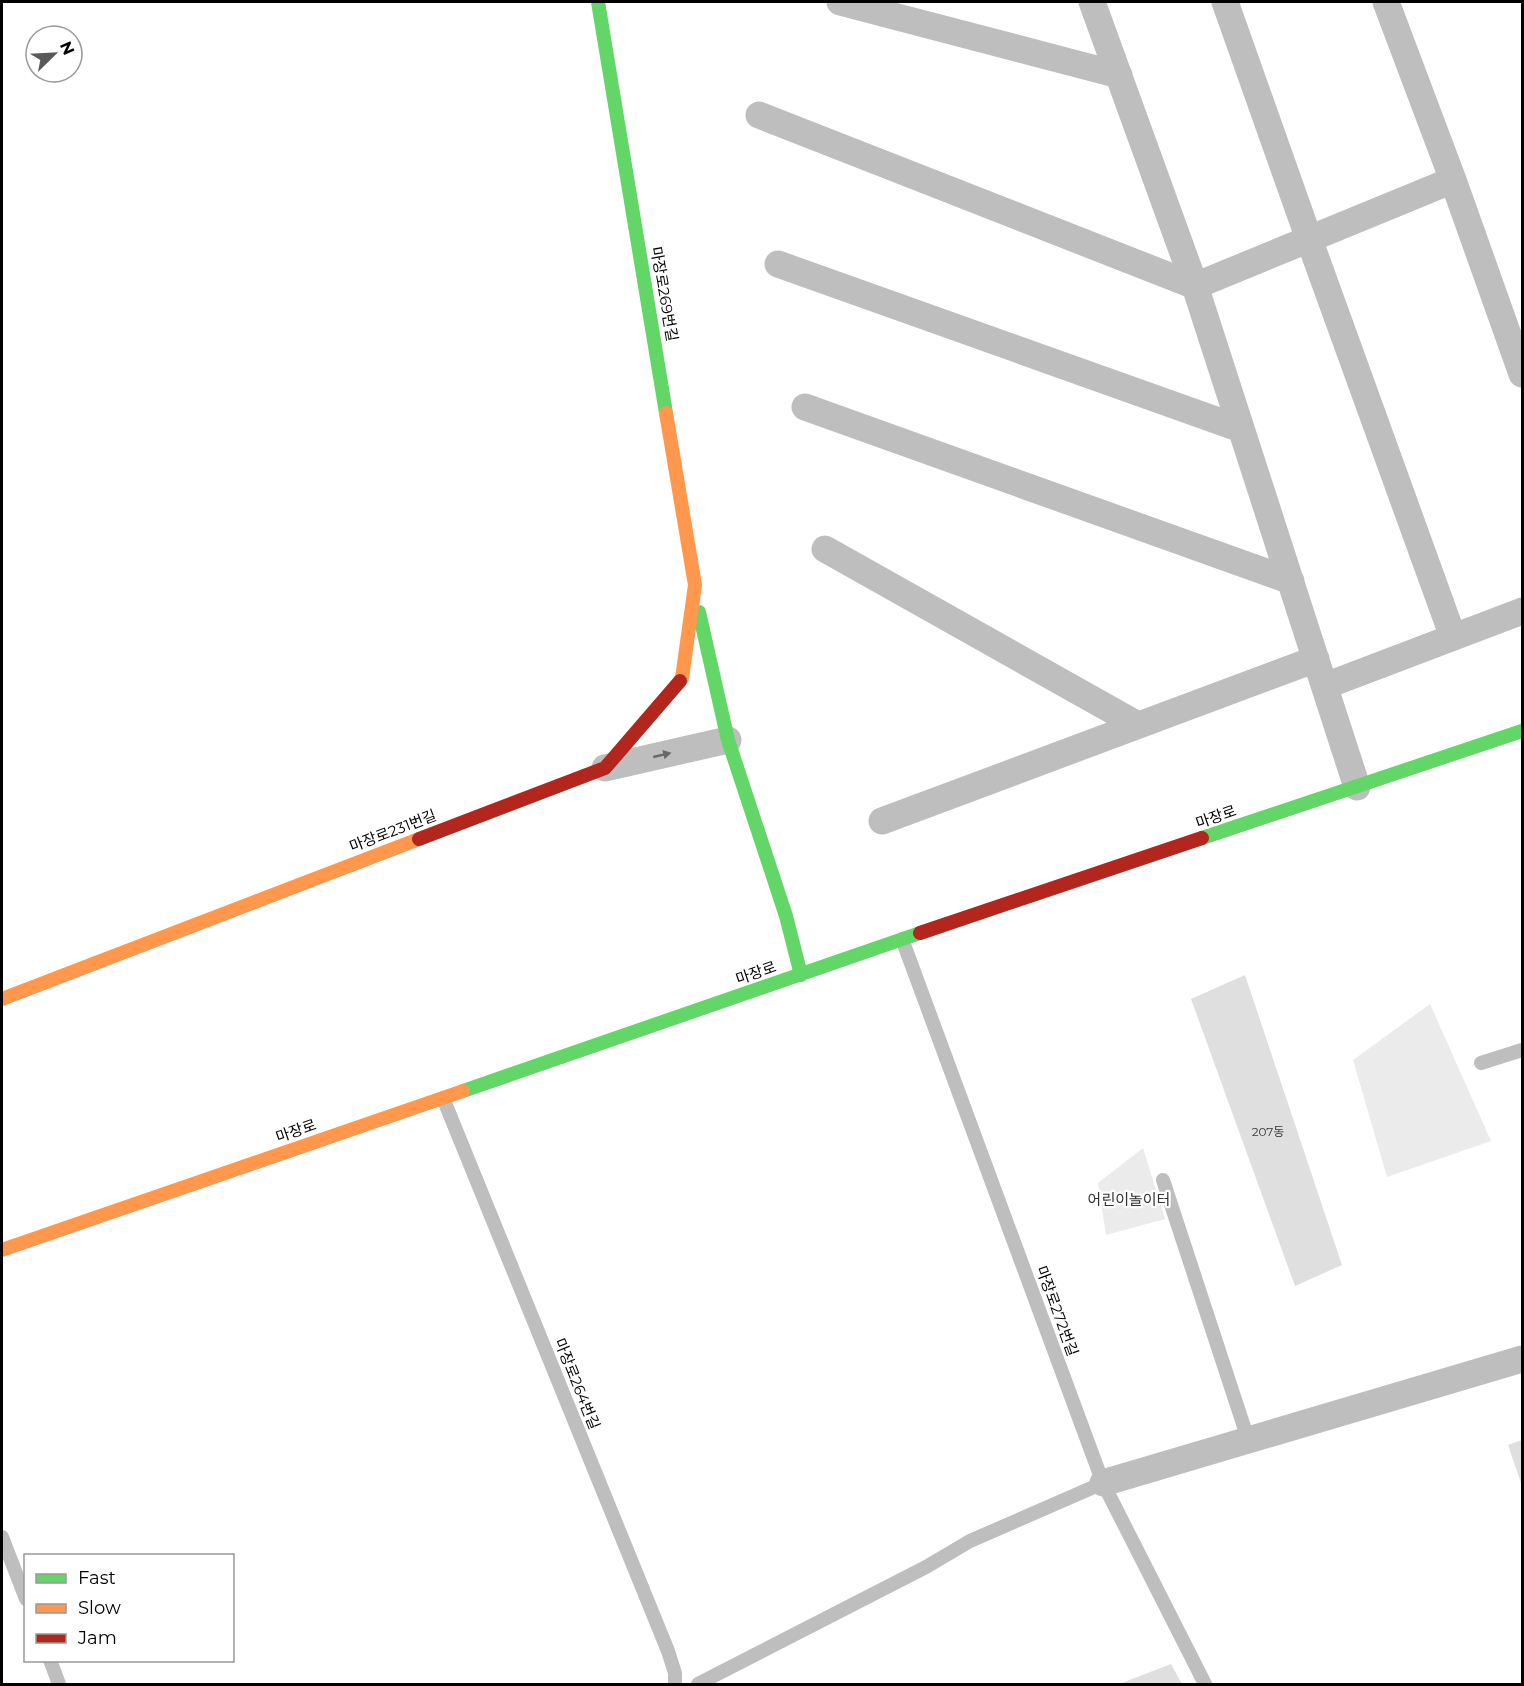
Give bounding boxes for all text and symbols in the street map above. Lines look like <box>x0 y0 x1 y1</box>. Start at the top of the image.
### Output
north arrow <box>24 24 84 84</box>
text: N <box>56 38 79 58</box>
street label: 마장로269번길 <box>647 245 682 343</box>
one-way arrow <box>652 750 671 759</box>
street label: 마장로 <box>1193 801 1239 832</box>
street label: 마장로231번길 <box>347 805 439 856</box>
street label: 마장로 <box>733 957 779 988</box>
street label: 마장로 <box>273 1115 319 1146</box>
house number: 207동 <box>1252 1124 1284 1139</box>
park label: 어린이놀이터 <box>1088 1190 1170 1209</box>
street label: 마장로272번길 <box>1032 1263 1083 1359</box>
street label: 마장로264번길 <box>551 1335 604 1432</box>
legend <box>24 1554 234 1662</box>
text: Fast <box>78 1567 116 1589</box>
text: Slow <box>78 1597 121 1619</box>
text: Jam <box>77 1627 117 1649</box>

